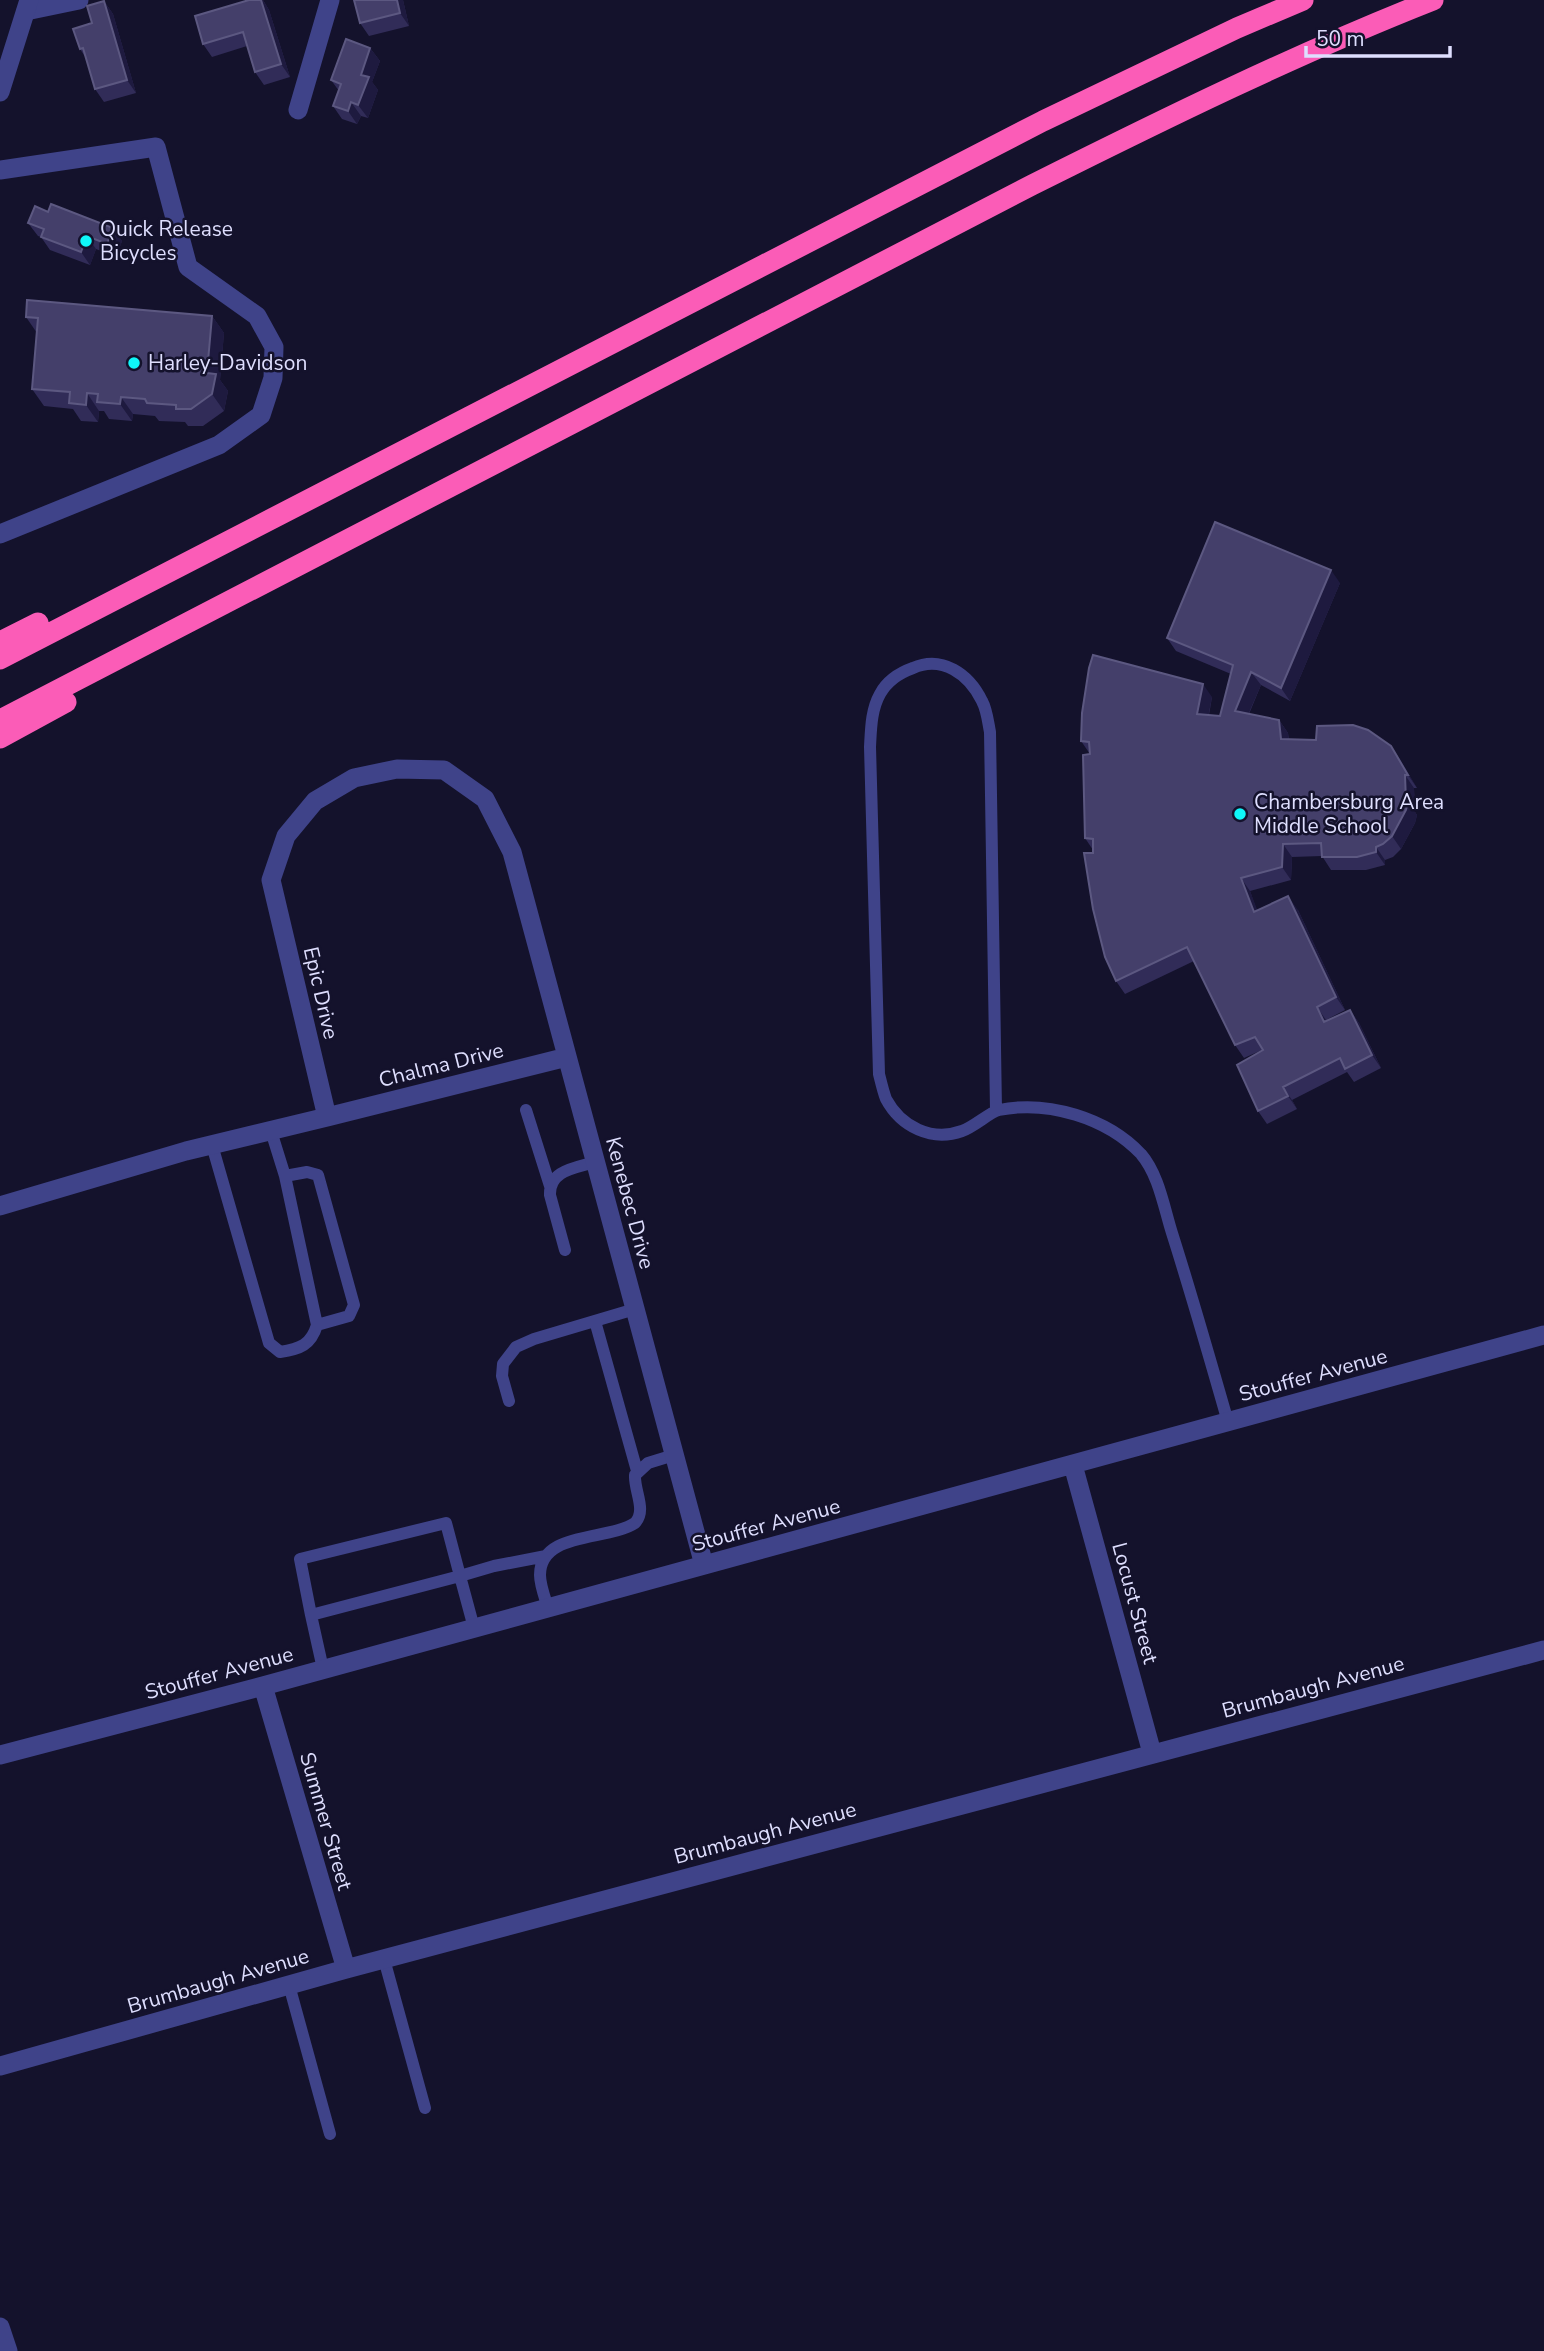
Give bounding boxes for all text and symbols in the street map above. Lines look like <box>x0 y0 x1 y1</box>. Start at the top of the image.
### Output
scale bar <box>1306 14 1450 58</box>
text: 50 m <box>1316 25 1365 53</box>
place label: Quick Release Bicycles <box>100 215 233 267</box>
marker: Quick Release Bicycles <box>78 233 94 249</box>
place label: Harley-Davidson <box>148 349 307 377</box>
marker: Harley-Davidson <box>126 355 142 371</box>
place label: Chambersburg Area Middle School <box>1254 788 1444 840</box>
marker: Chambersburg Area Middle School <box>1232 806 1248 822</box>
street label: Epic Drive <box>297 944 345 1042</box>
street label: Chalma Drive <box>376 1036 506 1094</box>
street label: Kenebec Drive <box>599 1134 661 1272</box>
street label: Stouffer Avenue <box>1236 1342 1390 1408</box>
street label: Stouffer Avenue <box>689 1492 843 1558</box>
street label: Locust Street <box>1105 1539 1165 1667</box>
street label: Stouffer Avenue <box>142 1640 296 1706</box>
street label: Brumbaugh Avenue <box>1219 1649 1407 1725</box>
street label: Summer Street <box>293 1749 359 1894</box>
street label: Brumbaugh Avenue <box>671 1795 859 1871</box>
street label: Brumbaugh Avenue <box>124 1942 312 2020</box>

